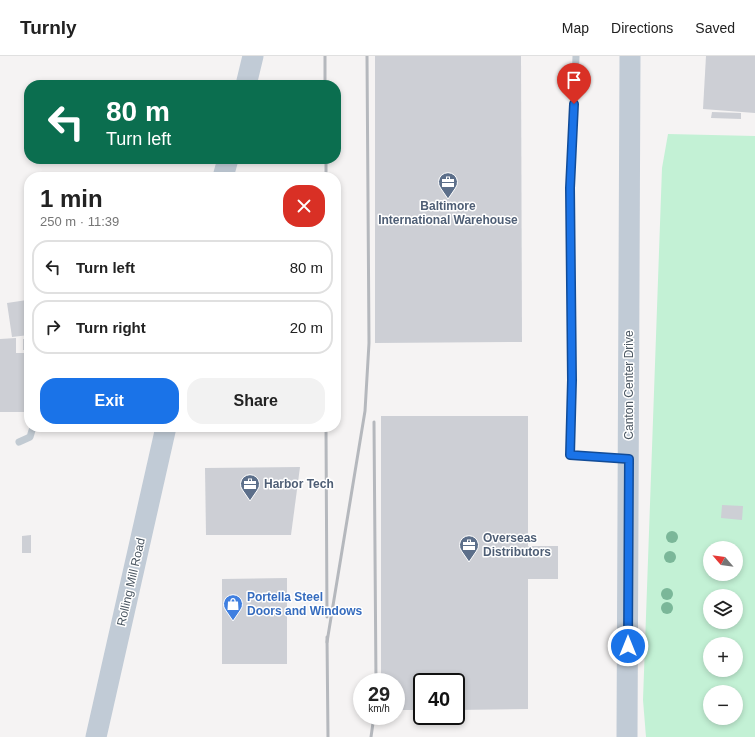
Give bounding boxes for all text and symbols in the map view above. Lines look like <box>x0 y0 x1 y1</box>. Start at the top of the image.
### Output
text: Turnly <box>20 17 77 38</box>
text: Map <box>562 20 589 36</box>
text: Directions <box>611 20 673 36</box>
text: Saved <box>695 20 735 36</box>
pin <box>557 63 591 104</box>
icon: arrive <box>563 69 585 91</box>
icon: left <box>40 96 92 148</box>
text: 80 m <box>106 96 170 127</box>
text: Turn left <box>106 129 171 149</box>
office icon: Baltimore International Warehouse <box>437 171 459 199</box>
text: 1 min <box>40 185 103 212</box>
button: close <box>283 185 325 227</box>
place label: Baltimore International Warehouse <box>378 199 518 227</box>
text: 250 m · 11:39 <box>40 214 119 229</box>
icon: left <box>42 256 64 278</box>
text: Turn left <box>76 259 135 276</box>
text: 80 m <box>290 259 323 276</box>
icon: right <box>42 316 64 338</box>
text: Turn right <box>76 319 146 336</box>
text: 20 m <box>290 319 323 336</box>
street label: Canton Center Drive <box>622 330 636 440</box>
button: Exit <box>40 378 179 424</box>
button: Share <box>187 378 325 424</box>
office icon: Harbor Tech <box>239 473 261 501</box>
place label: Harbor Tech <box>264 477 334 491</box>
place label: Overseas Distributors <box>483 531 551 559</box>
office icon: Overseas Distributors <box>458 534 480 562</box>
street label: Rolling Mill Road <box>114 537 148 627</box>
north arrow <box>703 541 743 581</box>
map controls <box>703 541 743 725</box>
button: layers <box>703 589 743 629</box>
place label: Portella Steel Doors and Windows <box>247 590 363 618</box>
shop icon: Portella Steel Doors and Windows <box>222 593 244 621</box>
position arrow <box>607 625 649 667</box>
button: + <box>703 637 743 677</box>
speed limit sign: 40 <box>413 673 465 725</box>
text: 29 <box>368 683 390 705</box>
button: − <box>703 685 743 725</box>
text: km/h <box>368 703 390 714</box>

